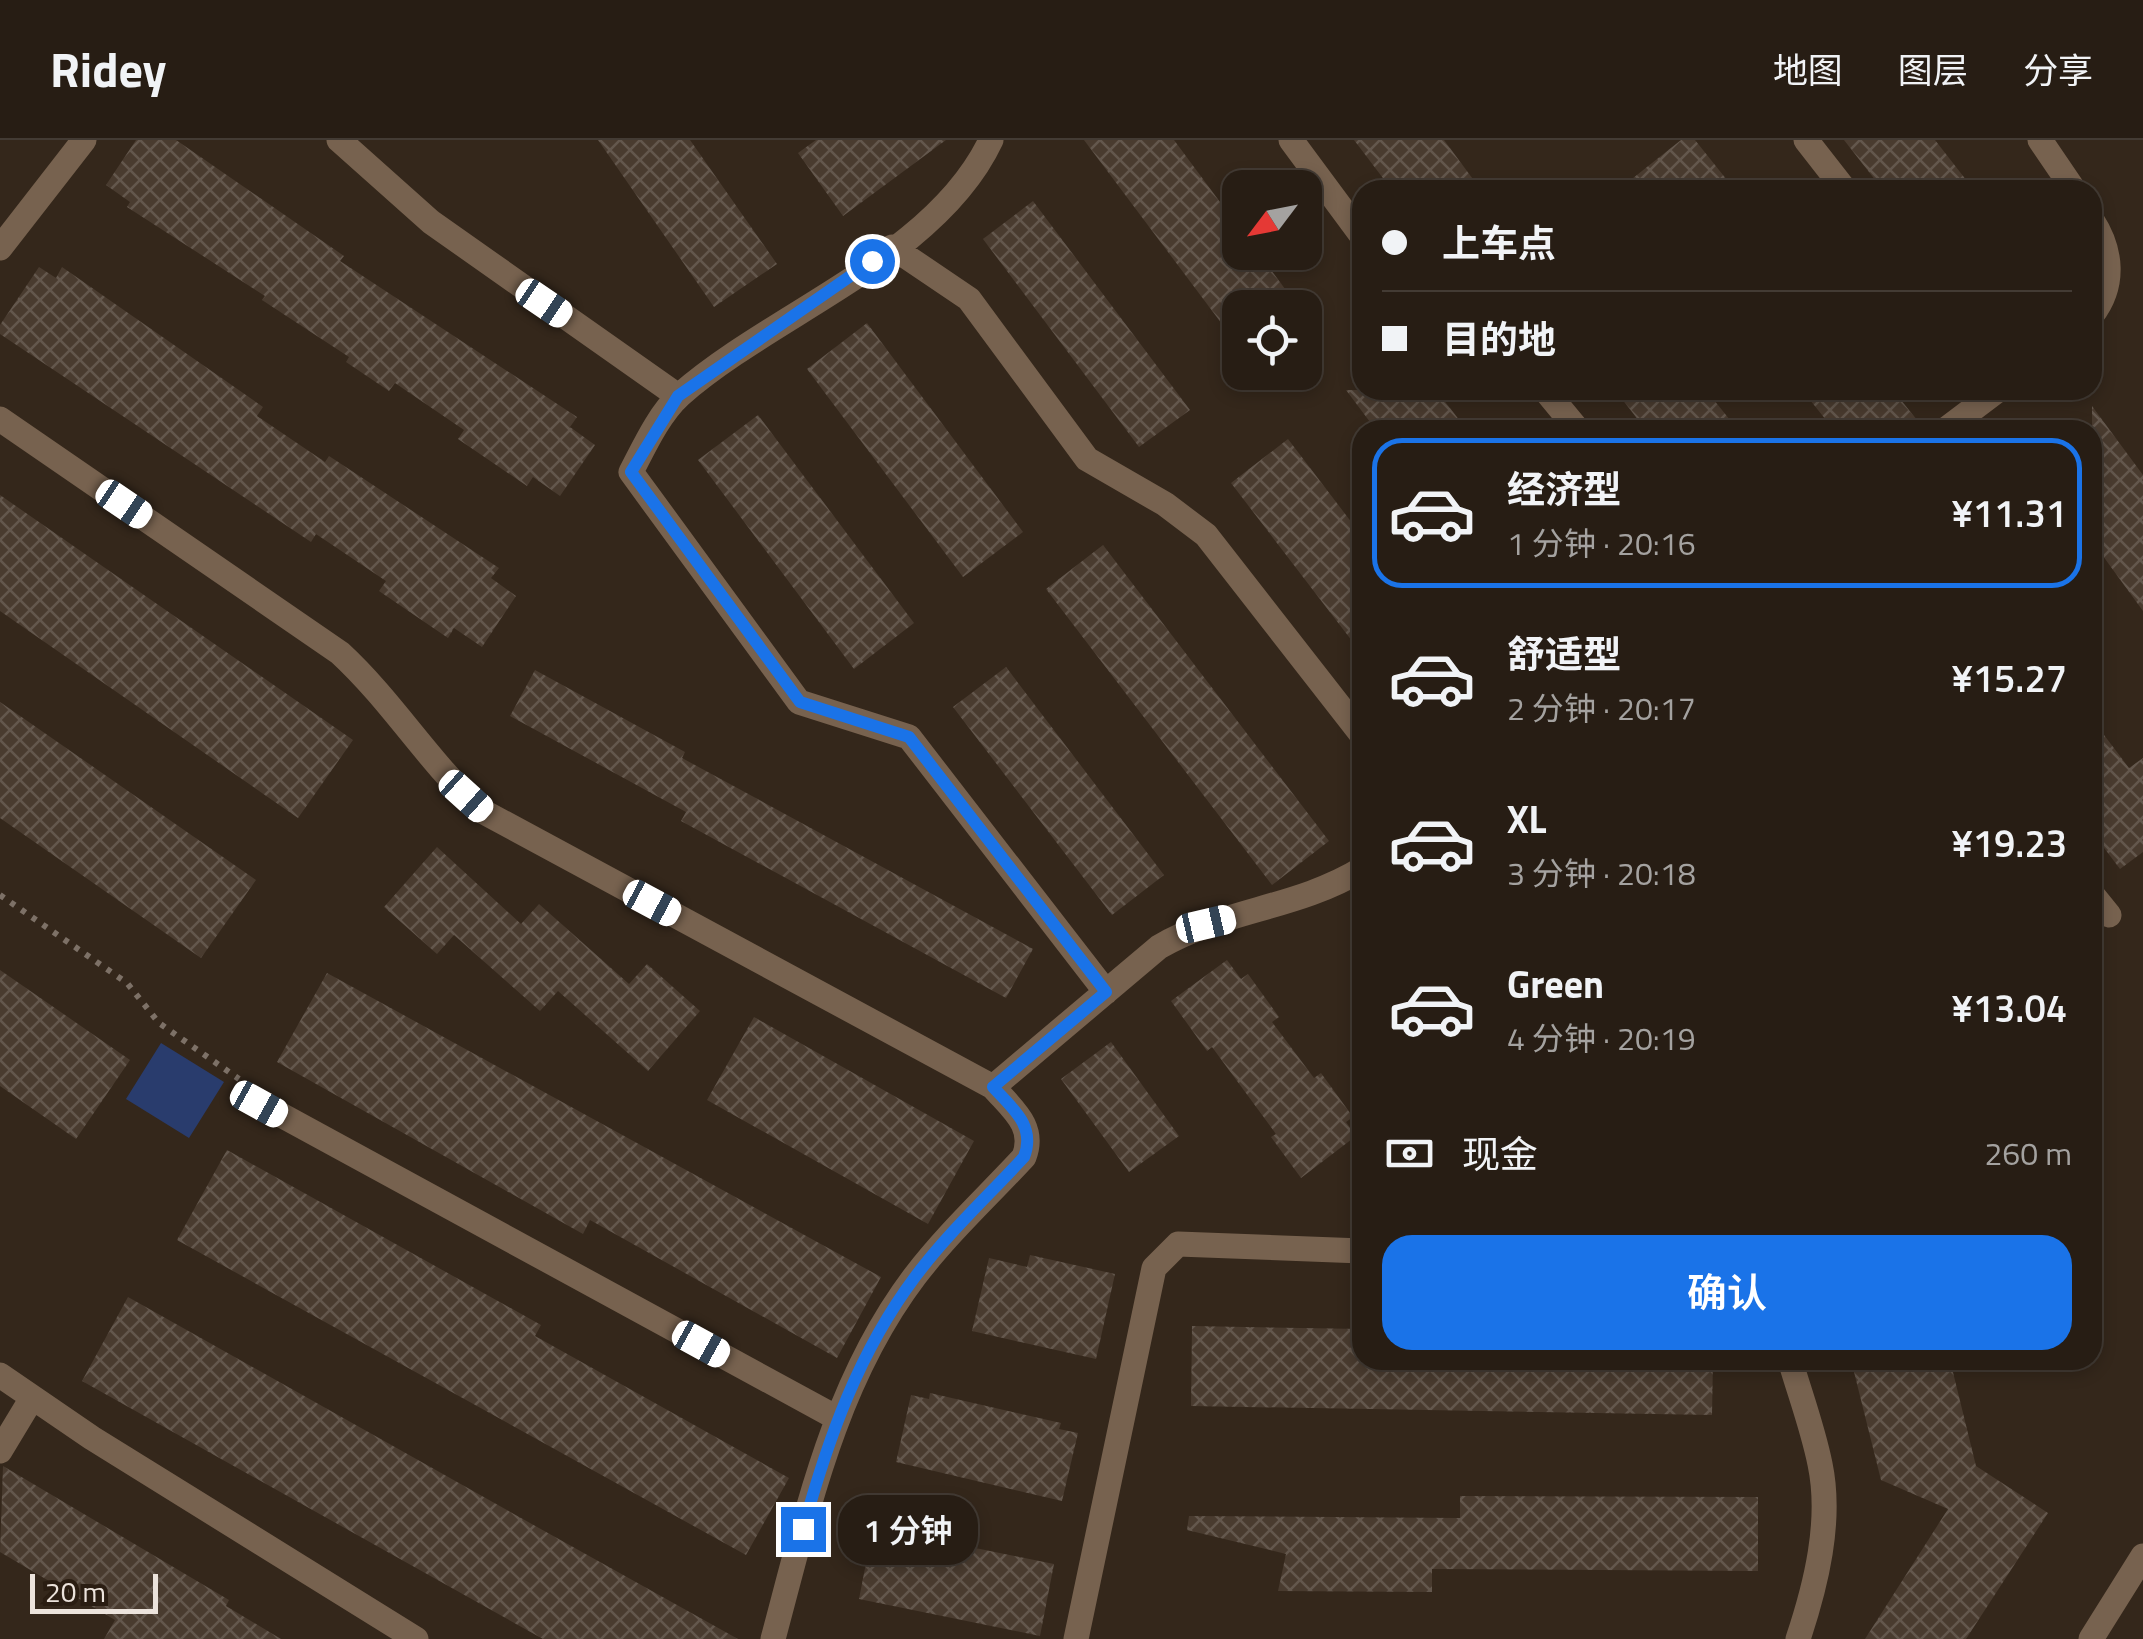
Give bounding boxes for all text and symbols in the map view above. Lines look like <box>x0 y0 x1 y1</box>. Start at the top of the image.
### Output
text: Ridey <box>50 33 167 106</box>
text: 地图 <box>1773 43 1843 97</box>
text: 图层 <box>1898 43 1968 97</box>
text: 分享 <box>2023 43 2093 97</box>
north arrow <box>1222 170 1322 270</box>
map controls <box>1222 170 1322 390</box>
text: 上车点 <box>1442 214 1556 272</box>
route start <box>850 239 895 284</box>
car <box>511 274 577 332</box>
button: locate <box>1222 290 1322 390</box>
text: 目的地 <box>1442 310 1556 368</box>
text: 经济型 <box>1507 460 1621 518</box>
icon: car <box>1387 468 1477 558</box>
car <box>91 475 157 533</box>
text: ¥11.31 <box>1952 484 2067 542</box>
text: 1 分钟 · 20:16 <box>1507 519 1696 567</box>
text: 舒适型 <box>1507 625 1621 683</box>
icon: car <box>1387 633 1477 723</box>
text: ¥15.27 <box>1952 649 2067 707</box>
text: 2 分钟 · 20:17 <box>1507 684 1696 732</box>
car <box>434 765 498 827</box>
text: XL <box>1507 790 1547 848</box>
icon: car <box>1387 798 1477 888</box>
text: ¥19.23 <box>1952 814 2067 872</box>
text: 3 分钟 · 20:18 <box>1507 849 1696 897</box>
car <box>618 876 686 930</box>
car <box>1173 903 1239 945</box>
text: Green <box>1507 955 1604 1013</box>
icon: car <box>1387 963 1477 1053</box>
text: ¥13.04 <box>1952 979 2067 1037</box>
text: 4 分钟 · 20:19 <box>1507 1014 1696 1062</box>
car <box>225 1076 293 1132</box>
text: 现金 <box>1462 1125 1538 1183</box>
icon: cash <box>1382 1126 1437 1181</box>
text: 260 m <box>1984 1129 2072 1177</box>
button: 确认 <box>1382 1235 2072 1350</box>
car <box>667 1316 735 1372</box>
callout: 1 分钟 <box>838 1494 978 1564</box>
text: 1 分钟 <box>864 1506 952 1554</box>
route end <box>781 1507 826 1552</box>
scale bar <box>30 1569 158 1614</box>
text: 20 m <box>45 1570 106 1613</box>

